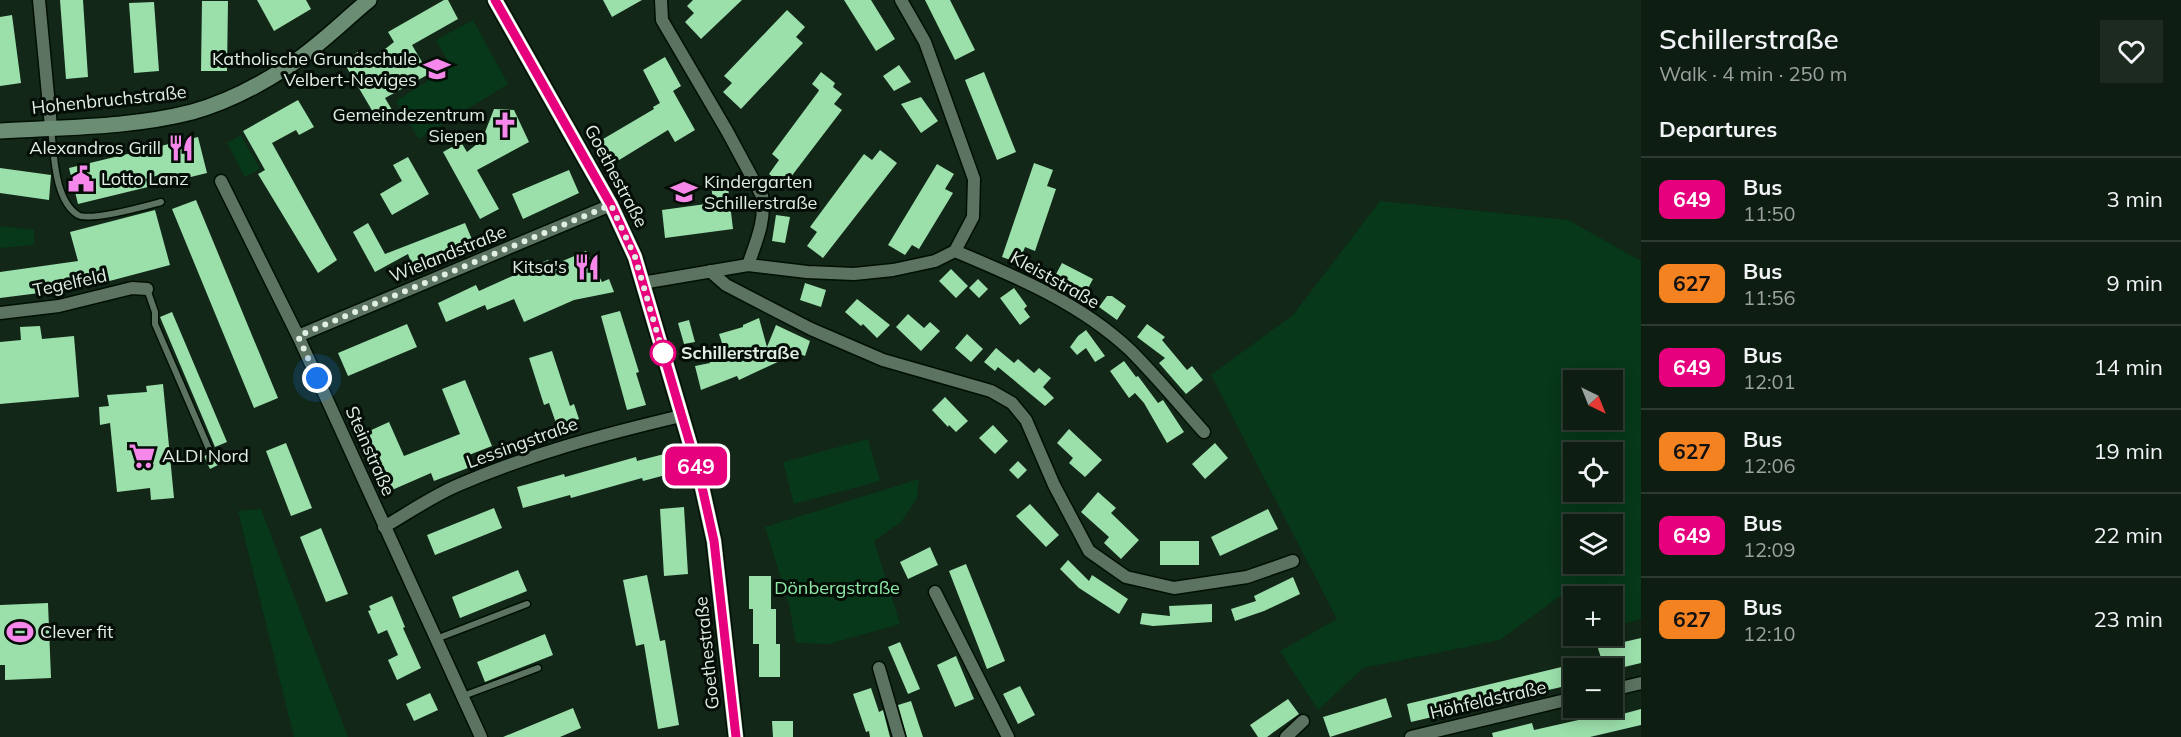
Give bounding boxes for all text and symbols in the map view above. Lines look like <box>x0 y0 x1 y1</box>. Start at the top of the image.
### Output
button: heart <box>2100 20 2163 83</box>
text: Schillerstraße <box>1659 21 1839 56</box>
place label: Katholische Grundschule Velbert-Neviges <box>212 47 417 91</box>
school or university icon: Katholische Grundschule Velbert-Neviges <box>422 54 452 84</box>
text: Walk · 4 min · 250 m <box>1659 61 1847 86</box>
street label: Hohenbruchstraße <box>30 80 188 119</box>
place label: Gemeindezentrum Siepen <box>333 103 485 147</box>
church icon: Gemeindezentrum Siepen <box>490 110 520 140</box>
text: Departures <box>1659 115 1777 143</box>
street label: Goethestraße <box>580 120 653 231</box>
restaurant icon: Alexandros Grill <box>166 133 196 163</box>
place label: Alexandros Grill <box>29 136 161 159</box>
public building icon: Lotto Lanz <box>66 164 96 194</box>
place label: Lotto Lanz <box>101 167 189 190</box>
place label: Kindergarten Schillerstraße <box>704 170 817 214</box>
text: Bus <box>1743 173 1782 201</box>
school or university icon: Kindergarten Schillerstraße <box>669 177 699 207</box>
text: 3 min <box>2107 185 2163 213</box>
text: 649 <box>1673 186 1711 212</box>
text: 11:50 <box>1743 201 1796 226</box>
street label: Wielandstraße <box>386 220 510 287</box>
street label: Kleiststraße <box>1007 246 1104 313</box>
restaurant icon: Kitsa's <box>572 252 602 282</box>
place label: Kitsa's <box>512 255 567 278</box>
text: Bus <box>1743 257 1782 285</box>
street label: Tegelfeld <box>31 263 109 302</box>
text: 9 min <box>2107 269 2163 297</box>
text: 627 <box>1673 270 1711 296</box>
text: 11:56 <box>1743 285 1796 310</box>
marker: Schillerstraße <box>650 340 676 366</box>
place label: Schillerstraße <box>681 341 800 364</box>
text: Bus <box>1743 341 1782 369</box>
text: 14 min <box>2093 353 2163 381</box>
text: 649 <box>1673 354 1711 380</box>
your location <box>302 363 332 393</box>
text: 12:01 <box>1743 369 1796 394</box>
north arrow <box>1563 370 1623 430</box>
map controls <box>1563 370 1623 718</box>
street label: Steinstraße <box>341 402 400 499</box>
street label: Lessingstraße <box>463 412 581 473</box>
text: Bus <box>1743 425 1782 453</box>
text: 19 min <box>2093 437 2163 465</box>
text: 627 <box>1673 438 1711 464</box>
supermarket icon: ALDI Nord <box>127 441 157 471</box>
button: locate <box>1563 442 1623 502</box>
place label: ALDI Nord <box>162 444 249 467</box>
line badge: 649 <box>662 446 730 486</box>
text: 649 <box>677 453 715 479</box>
text: 12:06 <box>1743 453 1796 478</box>
text: Bus <box>1743 509 1782 537</box>
button: layers <box>1563 514 1623 574</box>
text: 22 min <box>2093 521 2163 549</box>
text: 649 <box>1673 522 1711 548</box>
text: 12:09 <box>1743 537 1796 562</box>
park label: Dönbergstraße <box>774 576 900 599</box>
button: + <box>1563 586 1623 646</box>
text: Bus <box>1743 593 1782 621</box>
street label: Goethestraße <box>689 595 724 711</box>
text: 23 min <box>2093 605 2163 633</box>
text: 627 <box>1673 606 1711 632</box>
sports icon: Clever fit <box>5 617 35 647</box>
place label: Clever fit <box>40 620 113 643</box>
text: 12:10 <box>1743 621 1796 646</box>
button: − <box>1563 658 1623 718</box>
street label: Höhfeldstraße <box>1427 675 1548 724</box>

